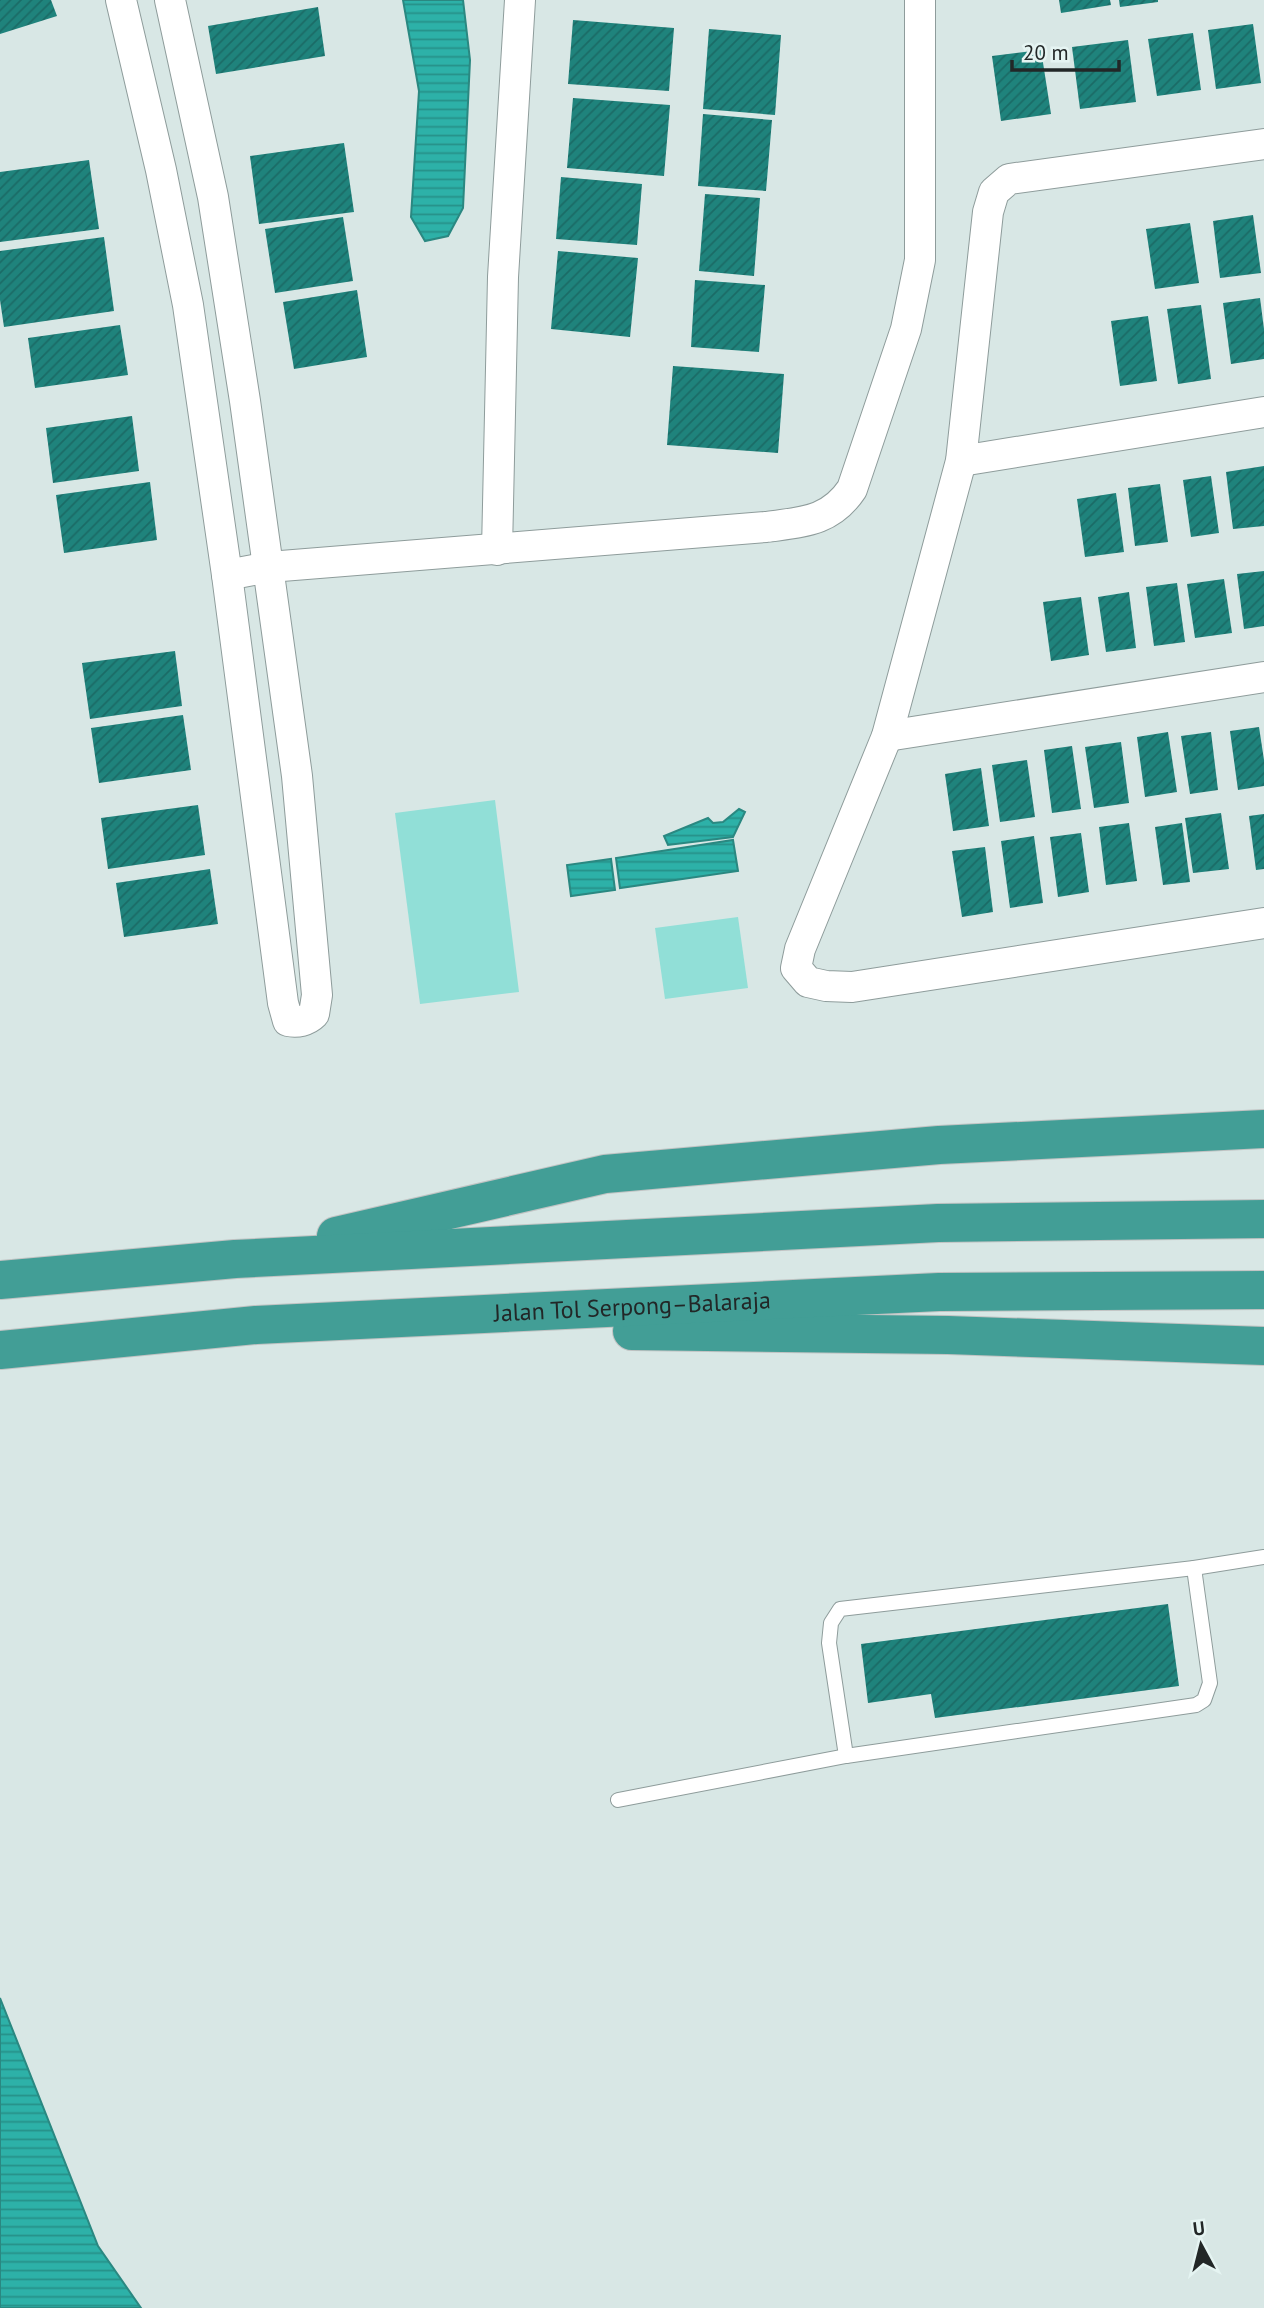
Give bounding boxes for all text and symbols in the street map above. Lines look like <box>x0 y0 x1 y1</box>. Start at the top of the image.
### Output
scale bar <box>1012 28 1119 72</box>
text: 20 m <box>1023 39 1069 66</box>
street label: Jalan Tol Serpong–Balaraja <box>492 1284 772 1329</box>
north arrow <box>1166 2210 1236 2280</box>
text: U <box>1192 2215 1206 2241</box>

